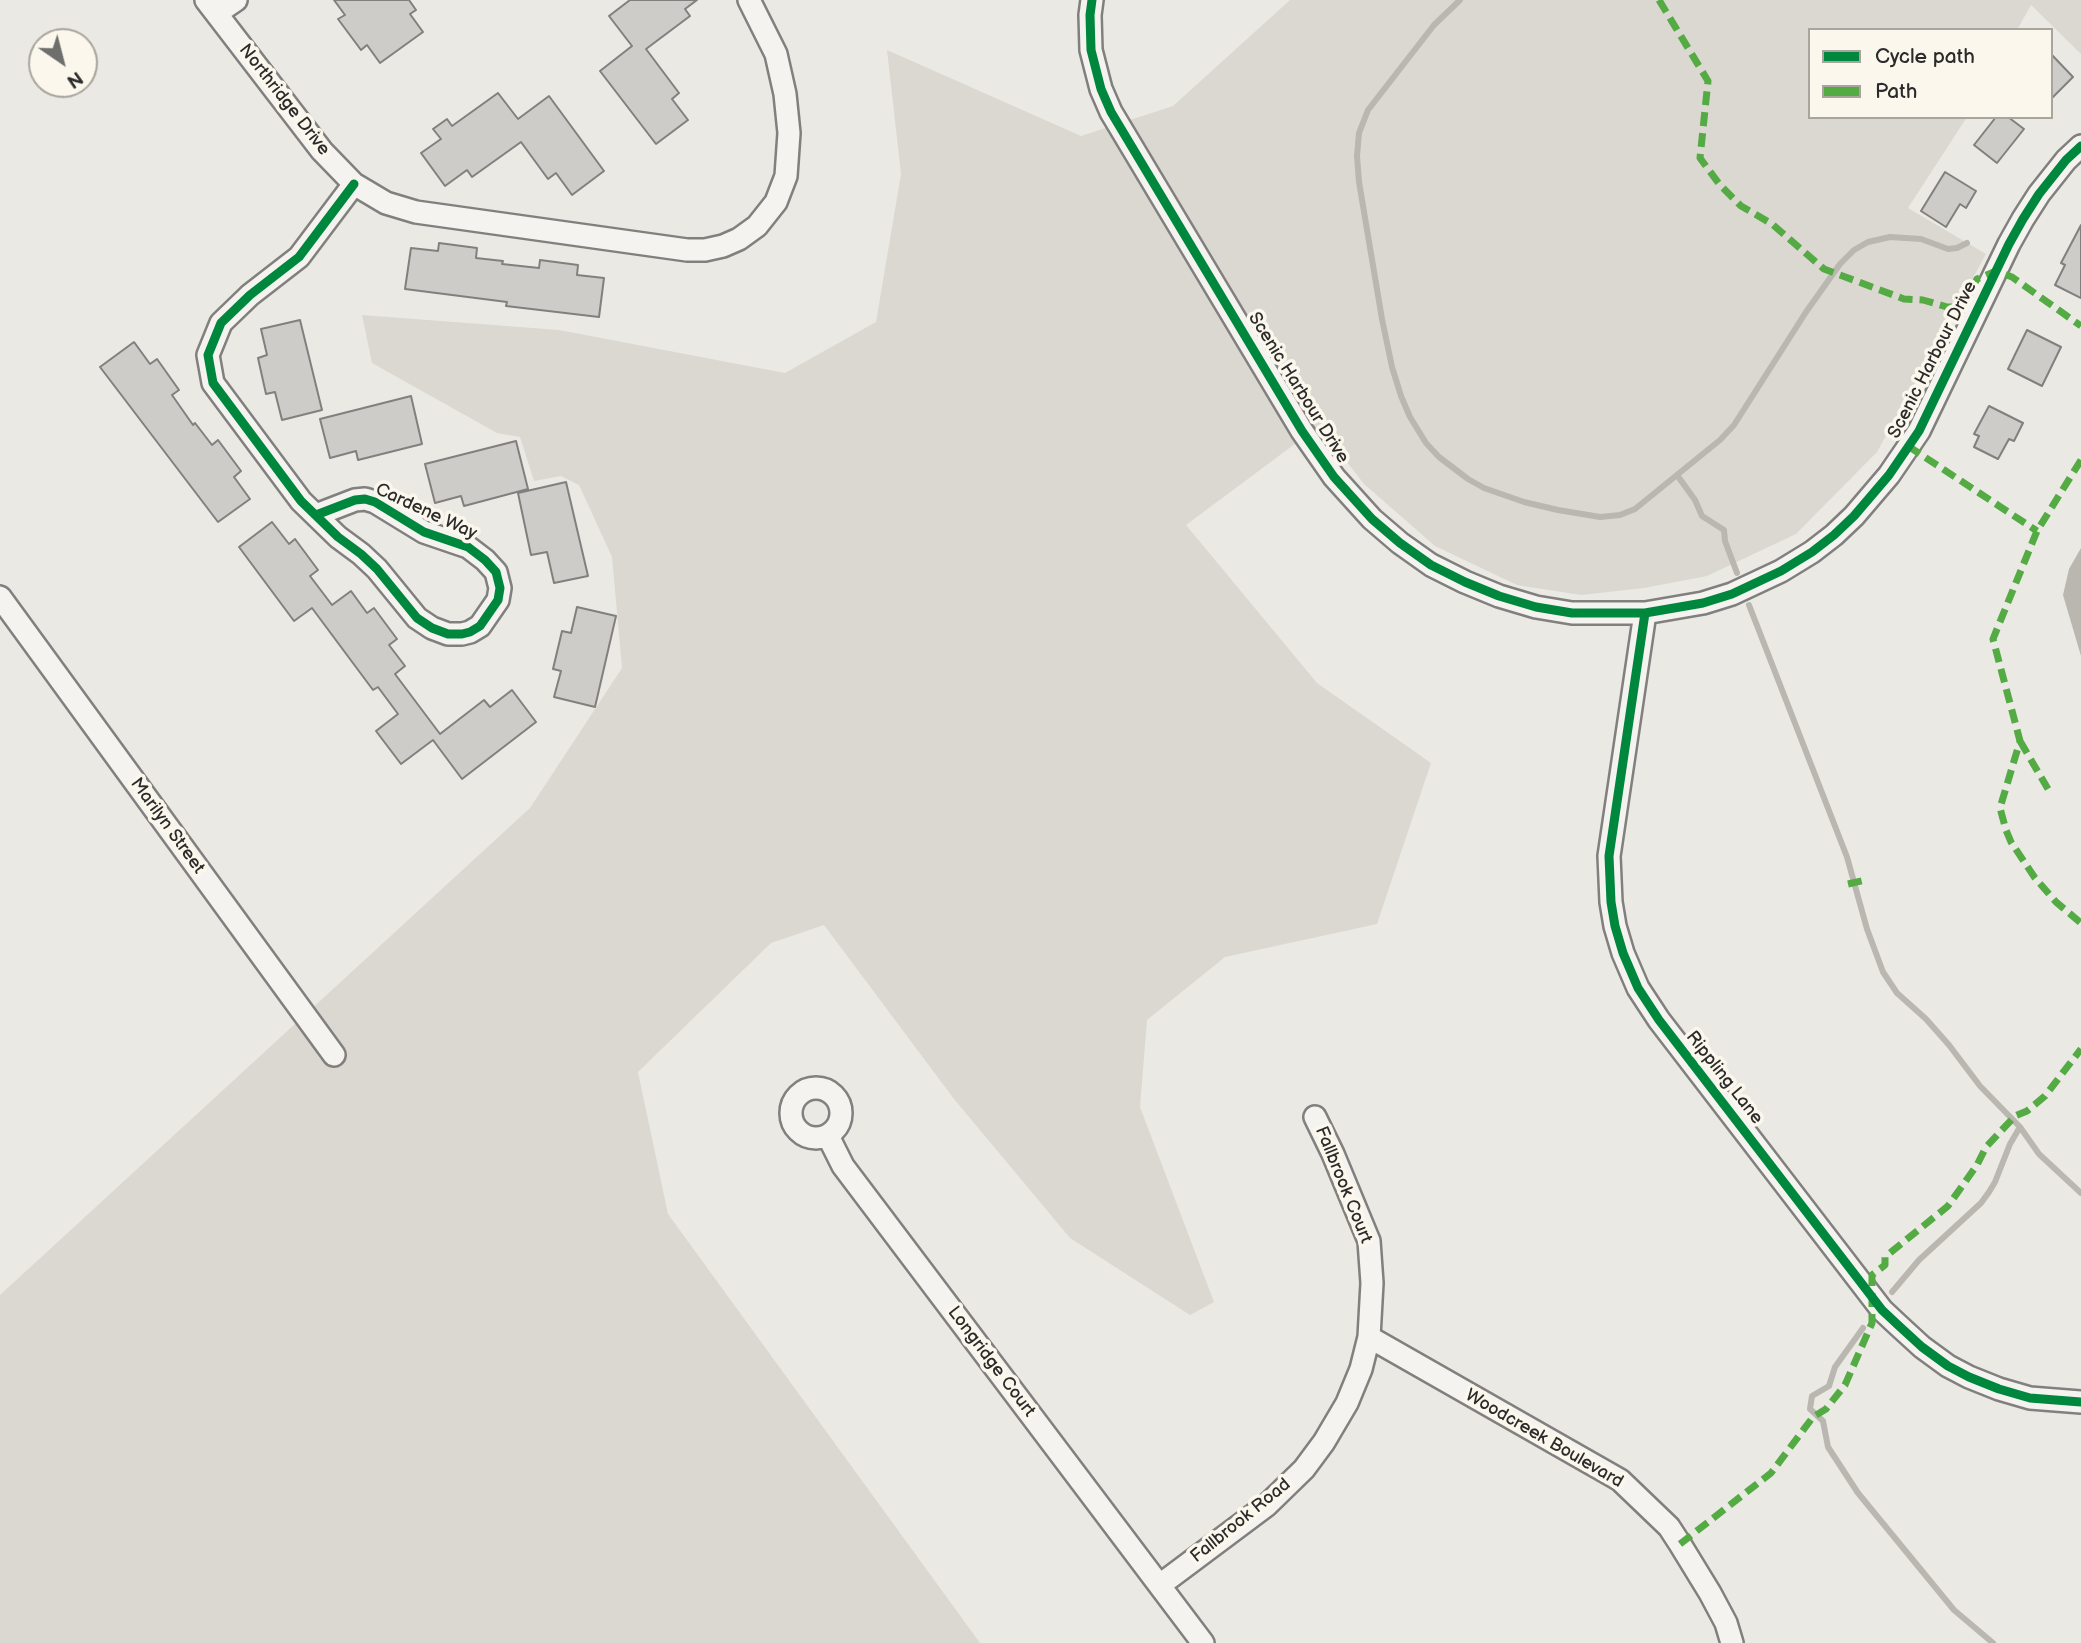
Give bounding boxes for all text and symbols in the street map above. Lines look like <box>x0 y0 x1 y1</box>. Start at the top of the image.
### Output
north arrow <box>28 28 98 98</box>
legend <box>1808 28 2053 119</box>
street label: Northridge Drive <box>234 40 334 160</box>
text: Cycle path <box>1875 44 1975 69</box>
text: N <box>62 65 87 92</box>
text: Path <box>1875 79 1917 104</box>
street label: Scenic Harbour Drive <box>1884 278 1982 442</box>
street label: Scenic Harbour Drive <box>1243 309 1353 467</box>
street label: Cardene Way <box>372 479 480 545</box>
street label: Marilyn Street <box>125 774 209 878</box>
street label: Rippling Lane <box>1681 1027 1767 1129</box>
street label: Fallbrook Court <box>1310 1124 1376 1246</box>
street label: Longridge Court <box>942 1303 1040 1421</box>
street label: Woodcreek Boulevard <box>1461 1385 1627 1493</box>
street label: Fallbrook Road <box>1187 1474 1295 1568</box>

